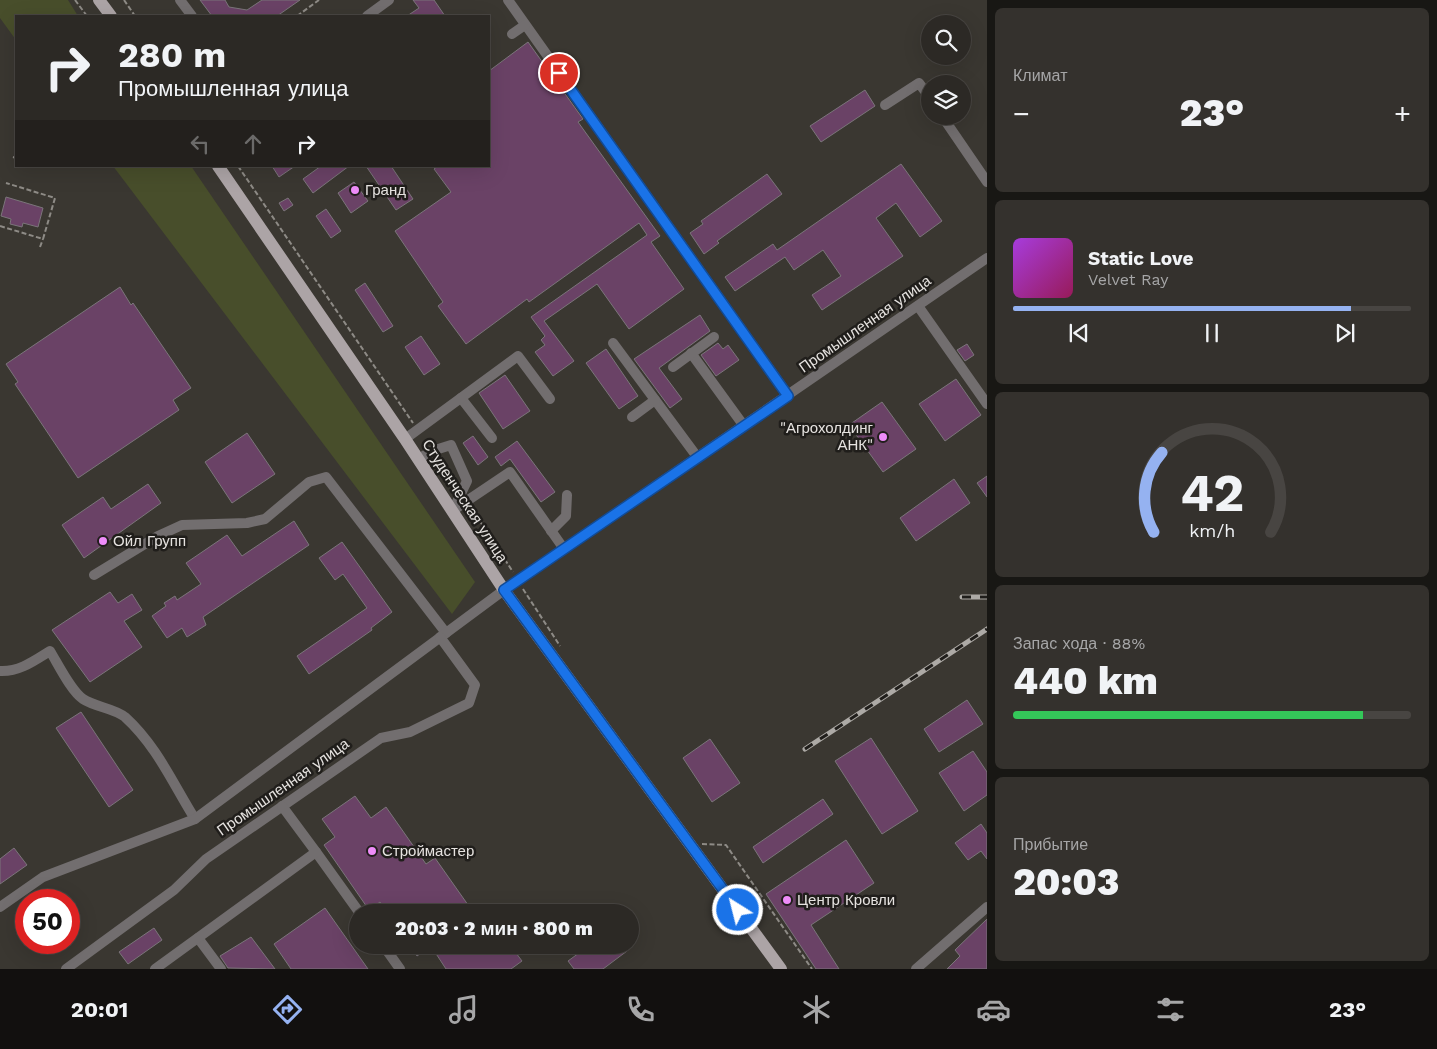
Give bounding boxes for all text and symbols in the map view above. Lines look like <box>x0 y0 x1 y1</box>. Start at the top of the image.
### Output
map controls <box>921 15 971 125</box>
button: search <box>921 15 971 65</box>
text: 280 m <box>118 34 226 76</box>
icon: right <box>35 35 100 100</box>
pin <box>538 52 580 94</box>
icon: arrive <box>545 59 573 87</box>
text: Климат <box>1013 66 1067 85</box>
button: layers <box>921 75 971 125</box>
text: Промышленная улица <box>118 76 348 101</box>
text: 23° <box>1180 91 1244 135</box>
text: − <box>1013 97 1030 130</box>
text: + <box>1394 97 1411 130</box>
icon: left <box>186 130 214 158</box>
icon: ahead <box>239 130 267 158</box>
icon: right <box>292 130 320 158</box>
place label: Гранд <box>365 181 406 199</box>
marker: Гранд <box>349 184 361 196</box>
text: Static Love <box>1088 247 1193 270</box>
text: Velvet Ray <box>1088 270 1168 289</box>
street label: Промышленная улица <box>796 271 935 376</box>
icon: previous <box>1065 319 1093 347</box>
icon: pause <box>1198 319 1226 347</box>
icon: next <box>1331 319 1359 347</box>
place label: "Агрохолдинг АНК" <box>780 419 874 454</box>
marker: "Агрохолдинг АНК" <box>877 431 889 443</box>
street label: Студенческая улица <box>418 436 512 567</box>
text: 42 <box>1180 463 1244 524</box>
text: km/h <box>1189 520 1235 541</box>
place label: Ойл Групп <box>113 532 186 550</box>
marker: Ойл Групп <box>97 535 109 547</box>
text: Запас хода · 88% <box>1013 634 1145 653</box>
text: 440 km <box>1013 659 1158 703</box>
street label: Промышленная улица <box>214 734 353 839</box>
text: Прибытие <box>1013 835 1088 854</box>
place label: Строймастер <box>382 842 474 860</box>
marker: Строймастер <box>366 845 378 857</box>
text: 20:03 <box>1013 860 1119 904</box>
position arrow <box>711 883 763 935</box>
speed limit sign: 50 <box>15 889 80 954</box>
place label: Центр Кровли <box>797 891 895 909</box>
marker: Центр Кровли <box>781 894 793 906</box>
text: 20:03 · 2 мин · 800 m <box>395 917 593 940</box>
icon: directions <box>270 992 305 1027</box>
icon: music <box>446 992 481 1027</box>
icon: phone <box>623 992 658 1027</box>
icon: climate <box>799 992 834 1027</box>
icon: car <box>976 992 1011 1027</box>
icon: filters <box>1153 992 1188 1027</box>
text: 20:01 <box>71 997 128 1022</box>
text: 23° <box>1329 997 1366 1022</box>

